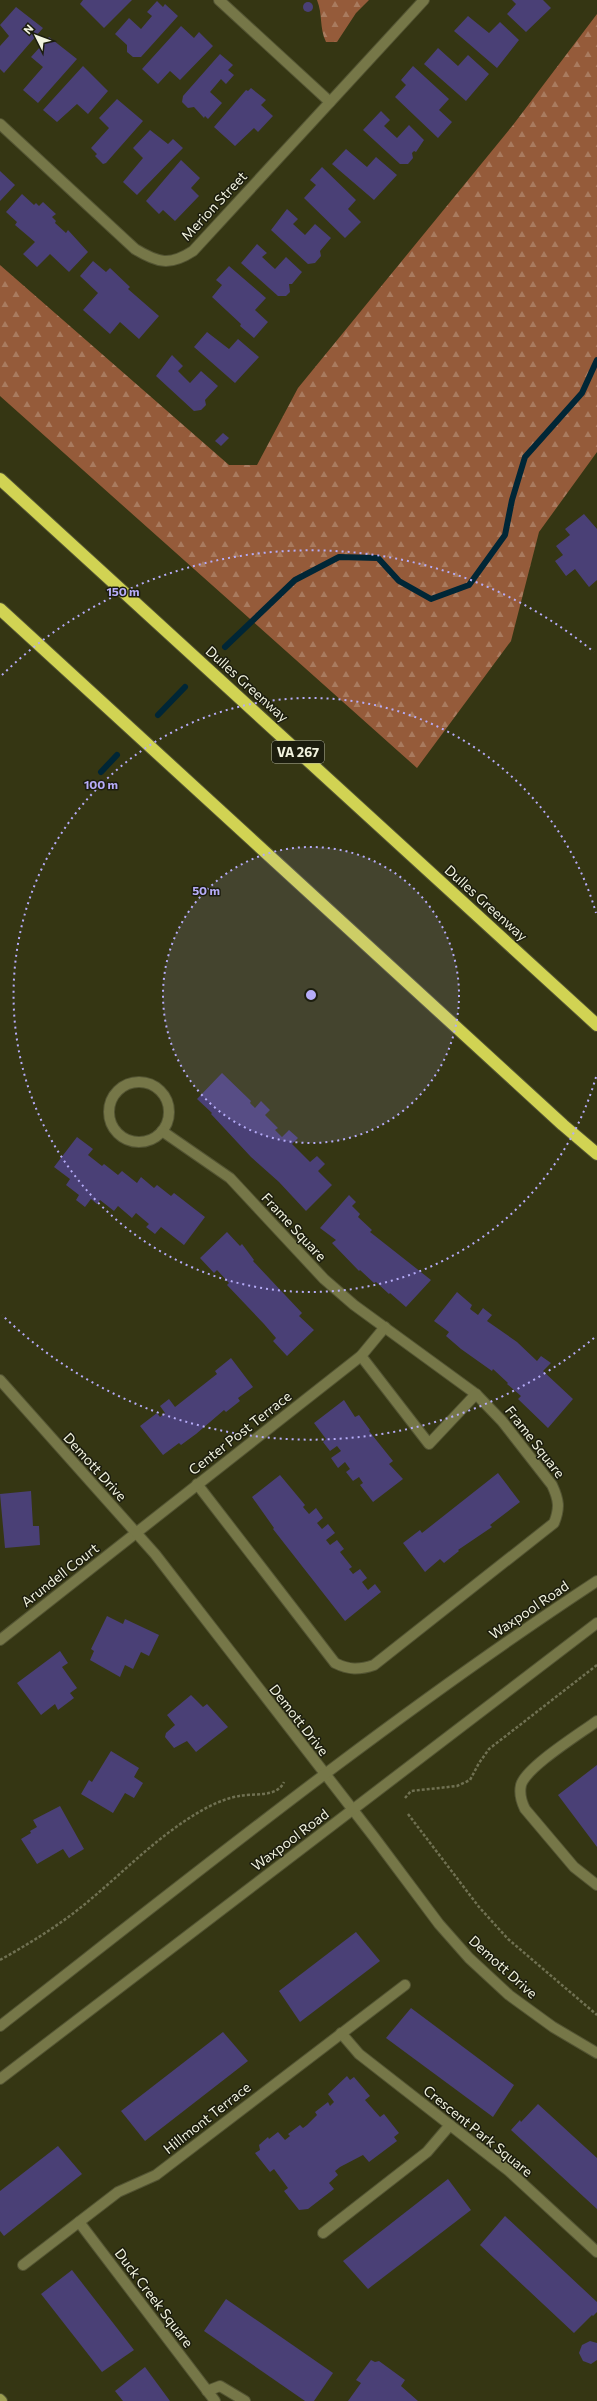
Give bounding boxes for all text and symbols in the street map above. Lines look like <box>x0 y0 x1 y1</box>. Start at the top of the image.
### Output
north arrow <box>16 16 56 56</box>
text: N <box>21 22 36 36</box>
street label: Merion Street <box>177 167 250 244</box>
text: 150 m <box>106 584 140 598</box>
street label: Dulles Greenway <box>202 642 292 725</box>
road number: VA 267 <box>272 741 324 763</box>
text: 100 m <box>84 777 118 791</box>
street label: Dulles Greenway <box>441 861 531 944</box>
text: 50 m <box>192 883 220 897</box>
centre of rings <box>304 988 318 1002</box>
street label: Frame Square <box>258 1189 330 1264</box>
street label: Center Post Terrace <box>185 1387 294 1478</box>
street label: Frame Square <box>502 1402 569 1481</box>
street label: Demott Drive <box>60 1429 131 1504</box>
street label: Arundell Court <box>18 1539 102 1610</box>
street label: Waxpool Road <box>486 1577 572 1642</box>
street label: Demott Drive <box>266 1681 333 1759</box>
street label: Waxpool Road <box>248 1805 332 1874</box>
street label: Demott Drive <box>466 1931 541 2002</box>
street label: Hillmont Terrace <box>160 2078 254 2157</box>
street label: Crescent Park Square <box>420 2081 536 2180</box>
street label: Duck Creek Square <box>112 2245 197 2351</box>

